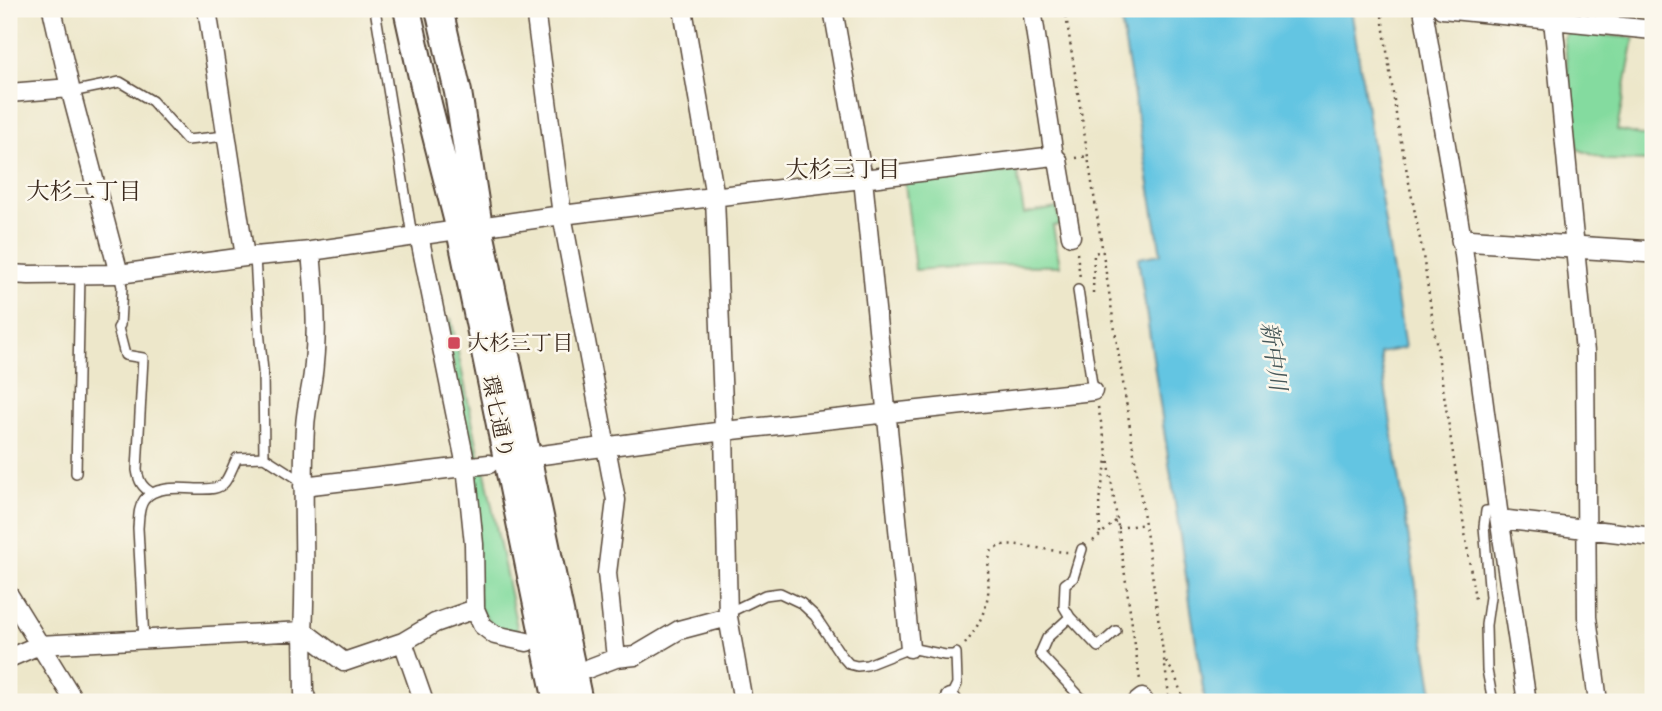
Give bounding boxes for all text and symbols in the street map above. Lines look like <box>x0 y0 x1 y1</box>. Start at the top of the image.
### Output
district label: 大杉三丁目 <box>786 157 901 182</box>
district label: 大杉二丁目 <box>27 179 142 204</box>
water label: 新中川 <box>1256 320 1291 395</box>
place label: 大杉三丁目 <box>468 332 573 355</box>
marker: 大杉三丁目 <box>446 335 462 351</box>
street label: 環七通り <box>478 374 517 461</box>

